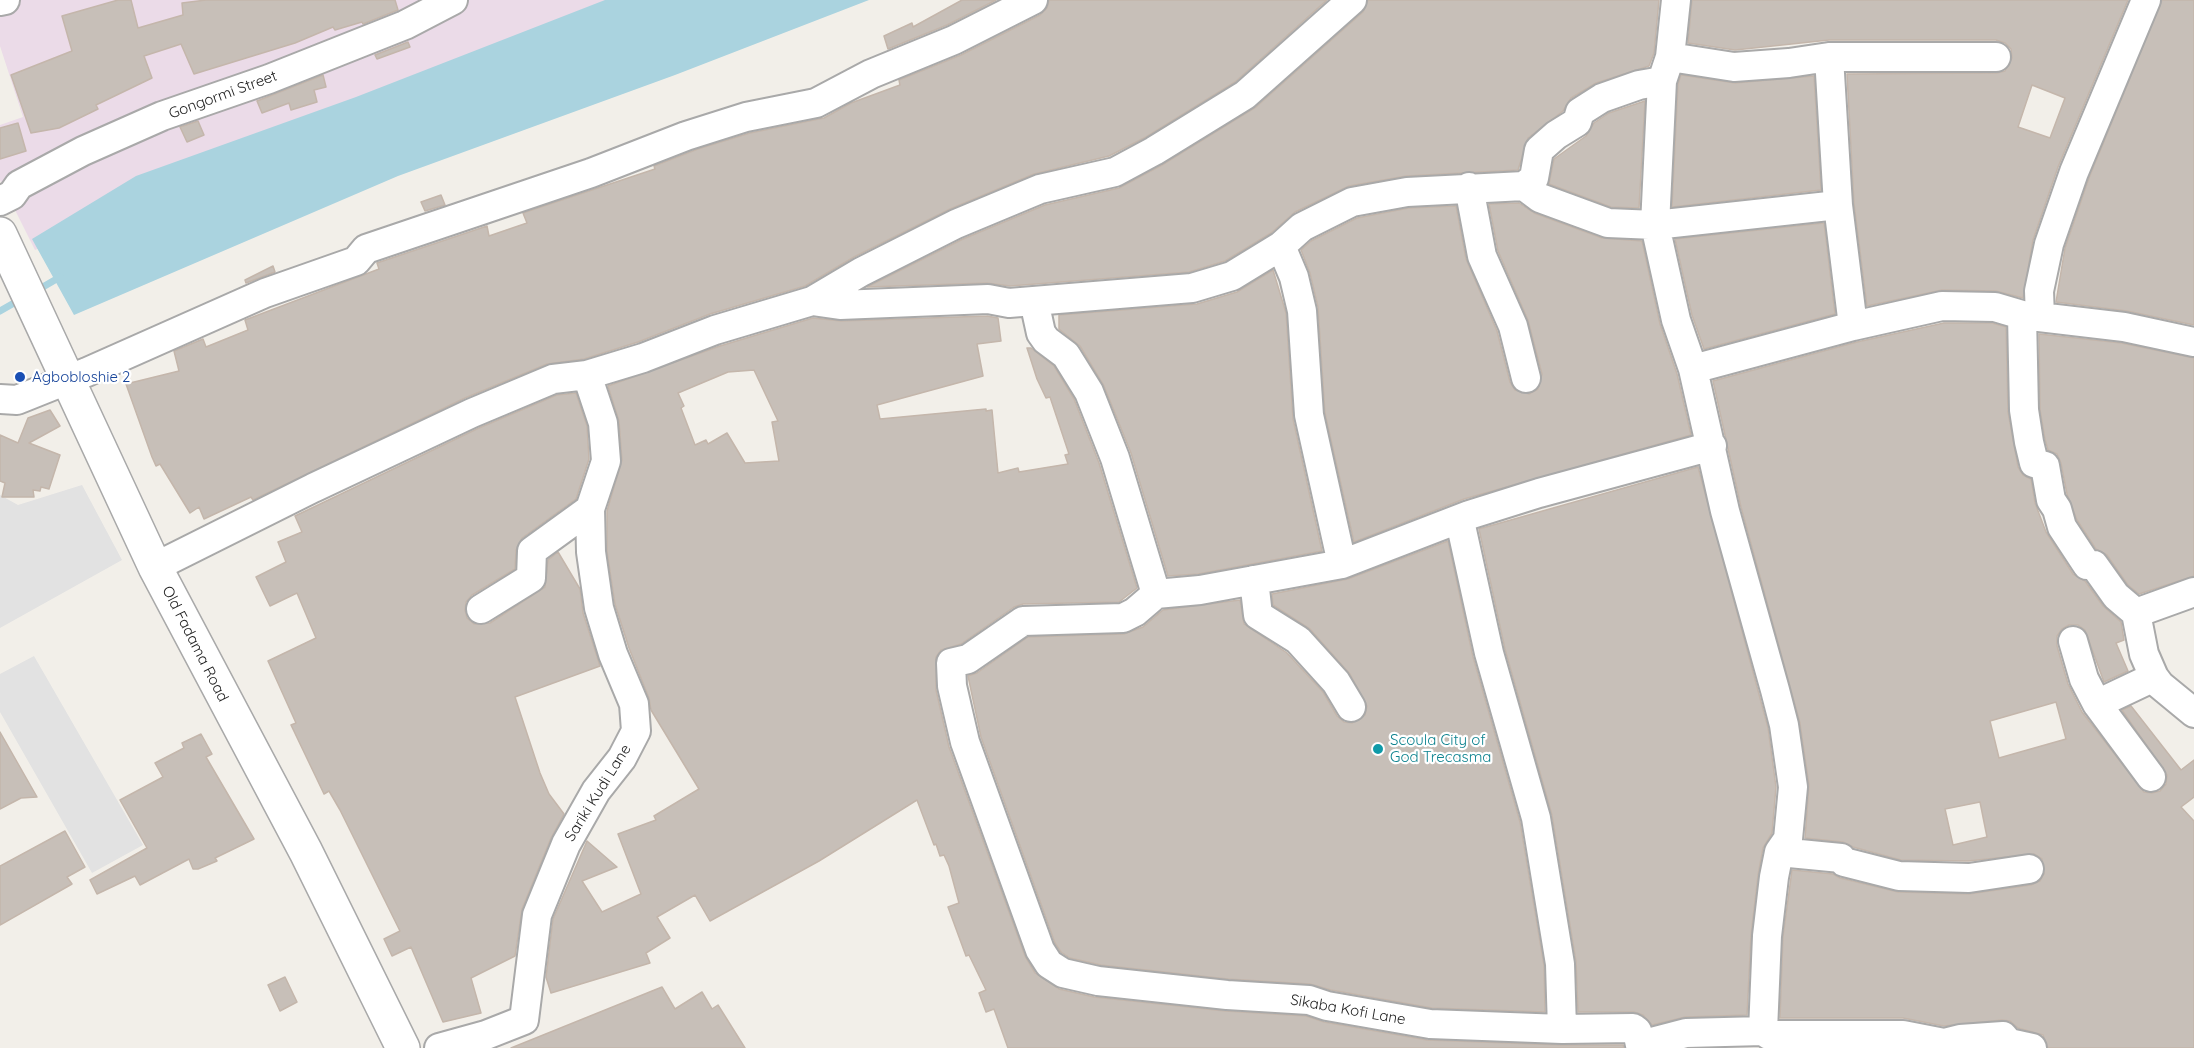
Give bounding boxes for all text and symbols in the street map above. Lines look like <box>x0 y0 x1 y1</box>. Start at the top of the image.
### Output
street label: Gongormi Street <box>166 67 280 123</box>
place label: Agbobloshie 2 <box>32 368 130 386</box>
marker: Agbobloshie 2 <box>13 370 27 384</box>
street label: Old Fadama Road <box>158 583 232 705</box>
place label: Scoula City of God Trecasma <box>1390 731 1491 766</box>
street label: Sariki Kudi Lane <box>561 741 635 845</box>
marker: Scoula City of God Trecasma <box>1371 742 1385 756</box>
street label: Sikaba Kofi Lane <box>1289 991 1407 1029</box>

